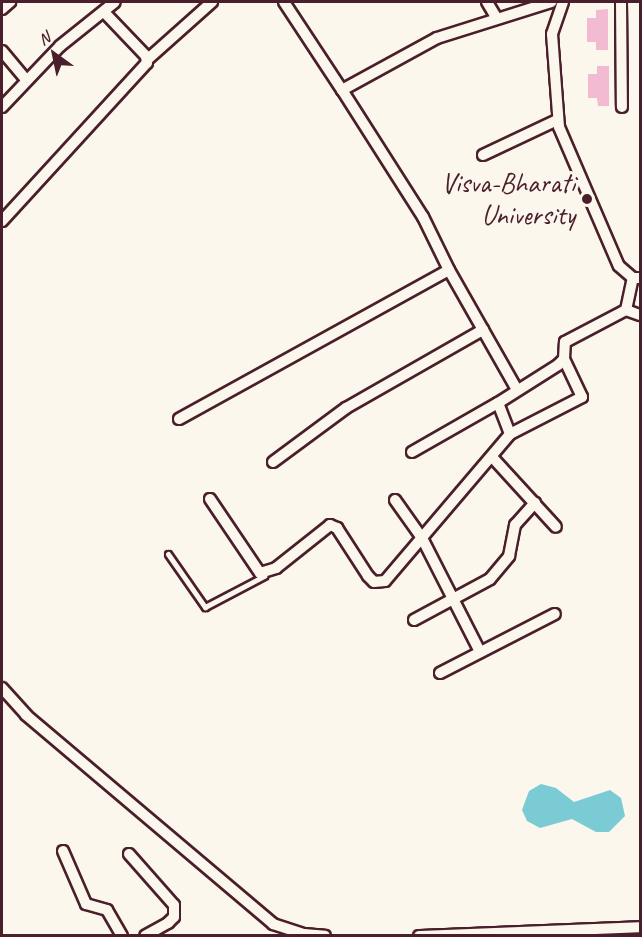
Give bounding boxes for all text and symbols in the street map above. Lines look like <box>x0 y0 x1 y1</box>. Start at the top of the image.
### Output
north arrow <box>24 24 84 84</box>
text: N <box>35 28 54 50</box>
place label: Visva-Bharati University <box>441 166 575 232</box>
marker: Visva-Bharati University <box>580 192 594 206</box>

